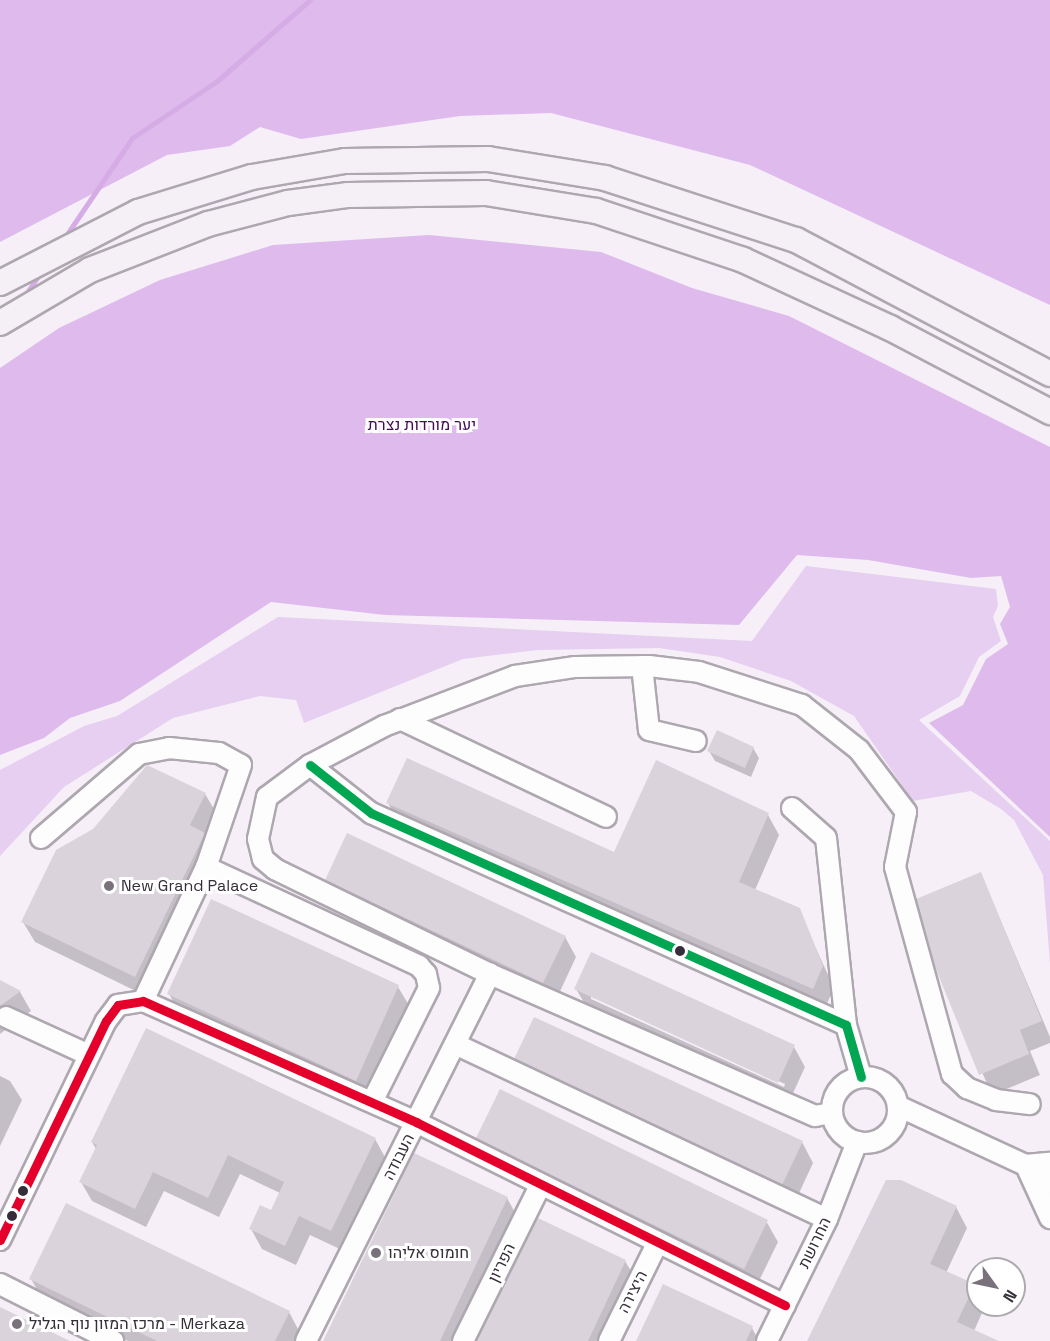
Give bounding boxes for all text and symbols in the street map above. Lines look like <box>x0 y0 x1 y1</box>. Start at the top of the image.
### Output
park label: יער מורדות נצרת <box>368 415 476 435</box>
place label: New Grand Palace <box>121 876 258 896</box>
marker: New Grand Palace <box>102 879 116 893</box>
unlabelled marker <box>674 945 686 957</box>
street label: העבודה <box>379 1131 419 1183</box>
unlabelled marker <box>17 1185 29 1197</box>
unlabelled marker <box>6 1210 18 1222</box>
street label: החרושת <box>794 1214 836 1272</box>
street label: הפריון <box>484 1240 520 1286</box>
place label: חומוס אליהו <box>388 1243 469 1263</box>
marker: חומוס אליהו <box>369 1246 383 1260</box>
north arrow <box>966 1257 1026 1317</box>
street label: היצירה <box>614 1268 652 1316</box>
text: N <box>998 1286 1022 1306</box>
place label: מרכז המזון נוף הגליל - Merkaza <box>29 1314 245 1334</box>
marker: מרכז המזון נוף הגליל - Merkaza <box>10 1317 24 1331</box>

